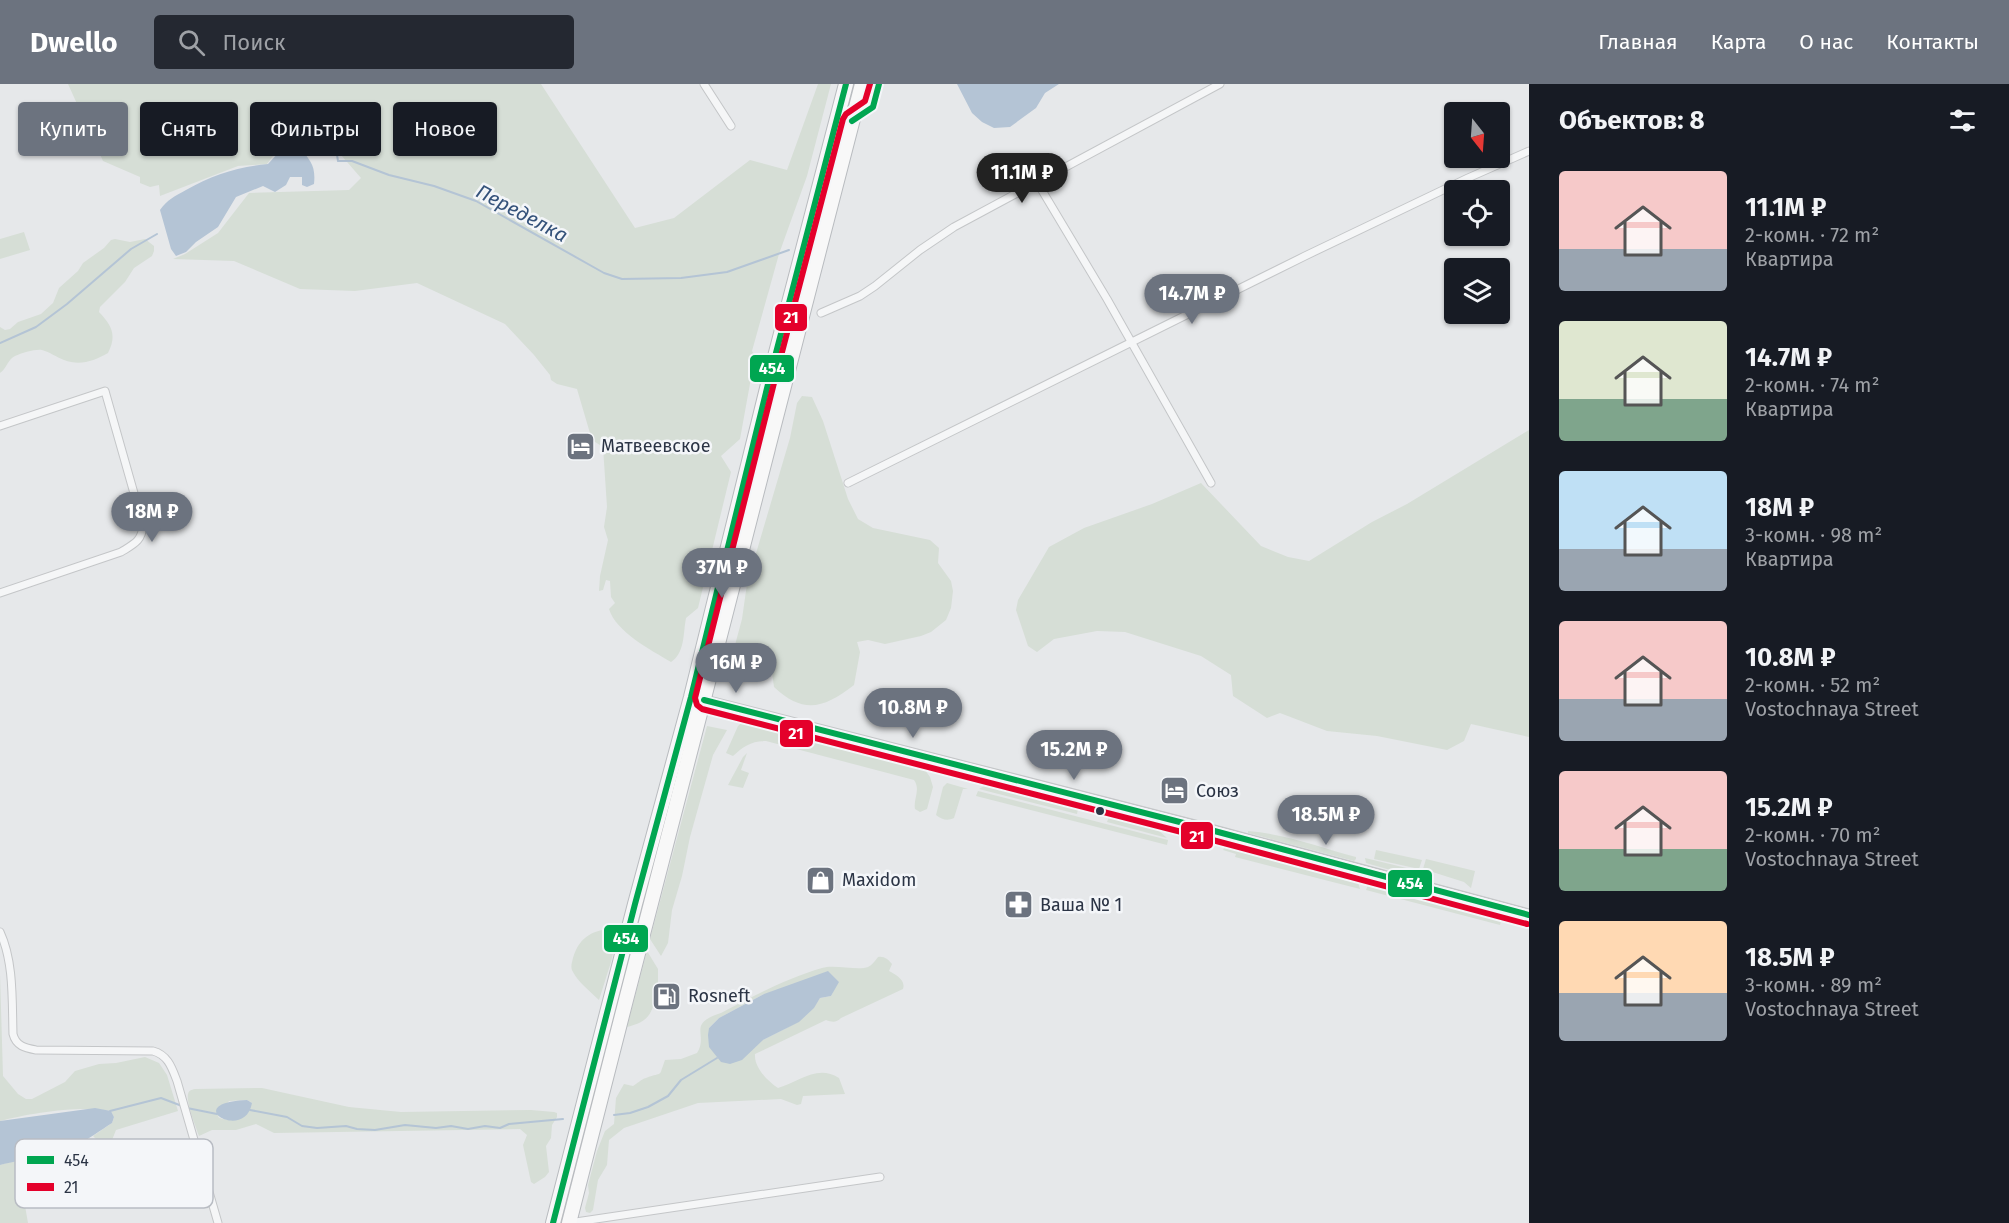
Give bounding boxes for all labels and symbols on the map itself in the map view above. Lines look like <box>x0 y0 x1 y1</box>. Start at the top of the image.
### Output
north arrow <box>1444 102 1510 168</box>
pin: 11.1M ₽ <box>967 153 1077 204</box>
water label: Переделка <box>472 179 572 247</box>
pin: 14.7M ₽ <box>1137 274 1247 325</box>
line badge: 21 <box>774 303 808 332</box>
text: 21 <box>783 308 799 327</box>
line badge: 454 <box>749 354 795 383</box>
text: 454 <box>759 359 785 378</box>
hotel icon: Матвеевское <box>564 430 596 462</box>
place label: Матвеевское <box>601 435 710 457</box>
pin: 18M ₽ <box>110 492 194 543</box>
pin: 37M ₽ <box>680 548 764 599</box>
pin: 16M ₽ <box>694 643 778 694</box>
pin: 10.8M ₽ <box>858 688 968 739</box>
line badge: 21 <box>779 719 814 748</box>
text: 21 <box>788 724 804 743</box>
pin: 15.2M ₽ <box>1019 730 1129 781</box>
hotel icon: Союз <box>1159 775 1191 807</box>
place label: Союз <box>1196 780 1239 802</box>
pin: 18.5M ₽ <box>1271 795 1381 846</box>
unlabelled marker <box>1094 805 1106 817</box>
line badge: 21 <box>1180 821 1214 850</box>
text: 21 <box>1189 827 1205 846</box>
shop icon: Maxidom <box>805 864 837 896</box>
place label: Maxidom <box>842 869 916 891</box>
line badge: 454 <box>1387 869 1433 898</box>
text: 454 <box>1397 874 1423 893</box>
pharmacy icon: Ваша № 1 <box>1003 889 1035 921</box>
place label: Ваша № 1 <box>1040 894 1122 916</box>
line badge: 454 <box>603 924 649 953</box>
text: 454 <box>613 929 639 948</box>
fuel station icon: Rosneft <box>651 980 683 1012</box>
place label: Rosneft <box>688 985 751 1007</box>
legend <box>15 1139 213 1208</box>
text: 454 <box>64 1151 89 1170</box>
text: 21 <box>64 1178 78 1197</box>

